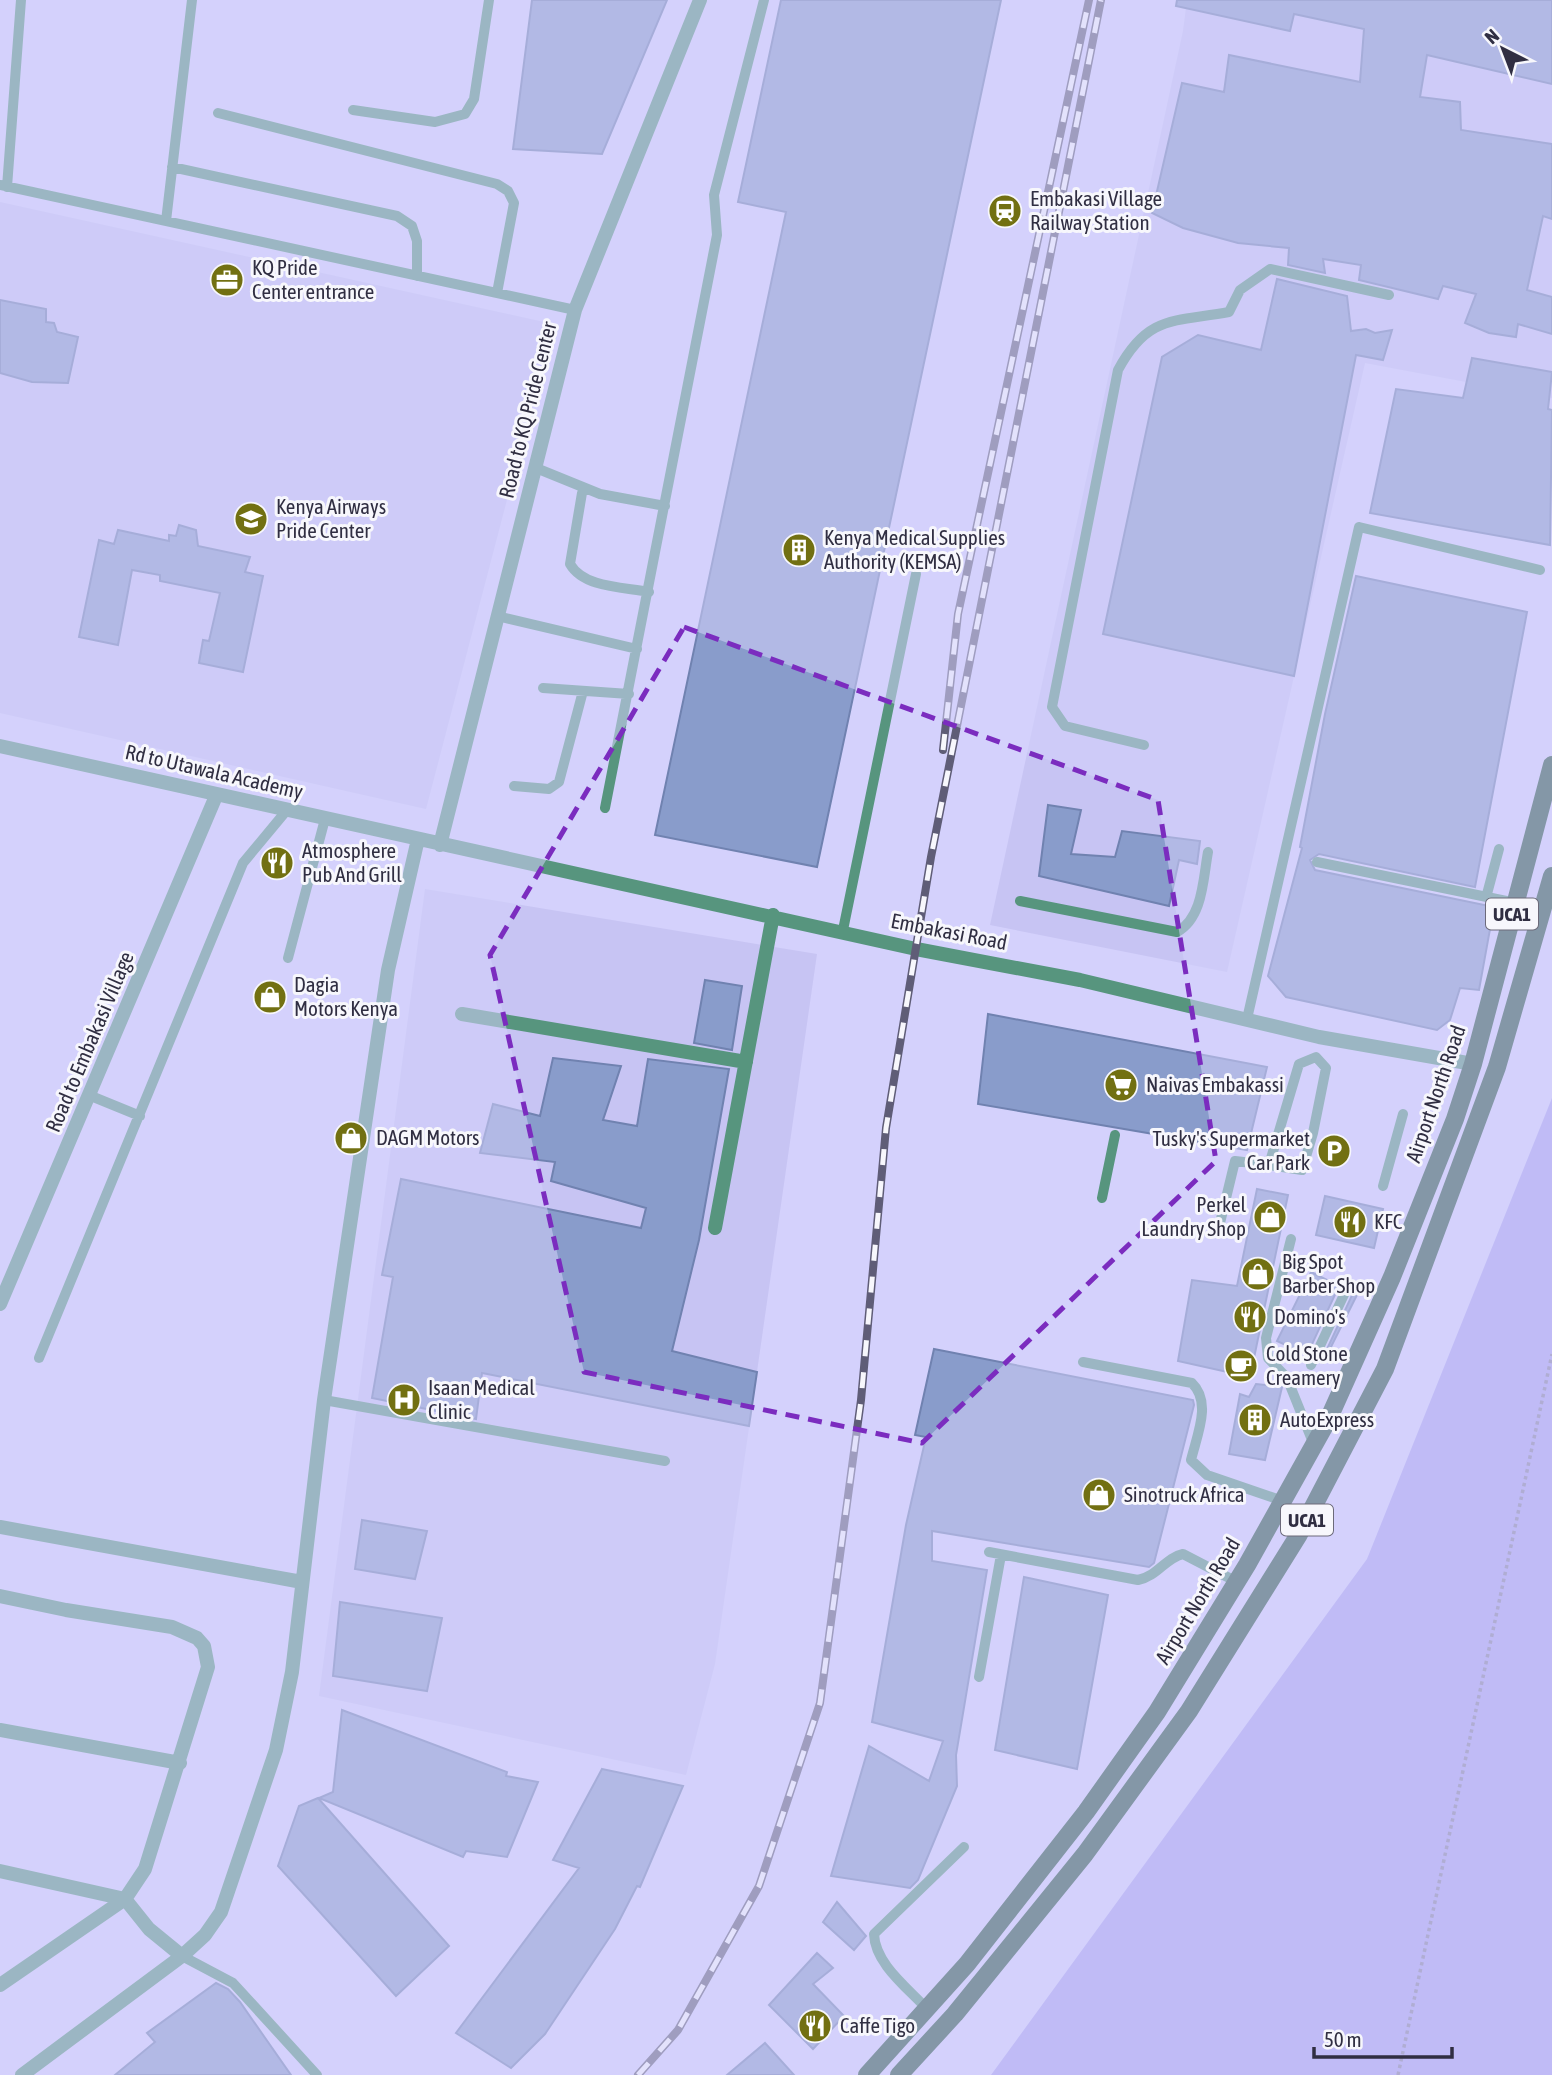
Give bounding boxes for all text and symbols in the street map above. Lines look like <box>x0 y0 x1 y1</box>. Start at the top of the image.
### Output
north arrow <box>1468 14 1538 84</box>
text: N <box>1480 24 1503 48</box>
place label: Embakasi Village Railway Station <box>1030 186 1162 234</box>
station icon: Embakasi Village Railway Station <box>986 192 1024 230</box>
place label: KQ Pride Center entrance <box>252 255 374 303</box>
office icon: KQ Pride Center entrance <box>208 261 246 299</box>
street label: Road to KQ Pride Center <box>494 318 561 500</box>
place label: Kenya Airways Pride Center <box>276 494 386 542</box>
school or university icon: Kenya Airways Pride Center <box>232 500 270 538</box>
place label: Kenya Medical Supplies Authority (KEMSA) <box>824 525 1005 573</box>
building icon: Kenya Medical Supplies Authority (KEMSA) <box>780 531 818 569</box>
street label: Rd to Utawala Academy <box>123 739 306 803</box>
place label: Atmosphere Pub And Grill <box>302 838 402 886</box>
restaurant icon: Atmosphere Pub And Grill <box>258 844 296 882</box>
road number: UCA1 <box>1486 898 1538 930</box>
street label: Embakasi Road <box>889 908 1009 954</box>
street label: Road to Embakasi Village <box>40 948 138 1135</box>
place label: Dagia Motors Kenya <box>294 972 398 1020</box>
shop icon: Dagia Motors Kenya <box>251 978 289 1016</box>
street label: Airport North Road <box>1400 1022 1470 1165</box>
supermarket icon: Naivas Embakassi <box>1102 1066 1140 1104</box>
place label: Naivas Embakassi <box>1146 1072 1284 1096</box>
shop icon: DAGM Motors <box>332 1119 370 1157</box>
place label: DAGM Motors <box>376 1125 479 1149</box>
place label: Tusky's Supermarket Car Park <box>1153 1126 1310 1174</box>
parking icon: Tusky's Supermarket Car Park <box>1315 1132 1353 1170</box>
place label: Perkel Laundry Shop <box>1141 1192 1246 1240</box>
shop icon: Perkel Laundry Shop <box>1251 1198 1289 1236</box>
restaurant icon: KFC <box>1331 1203 1369 1241</box>
place label: KFC <box>1374 1209 1403 1233</box>
place label: Big Spot Barber Shop <box>1282 1249 1375 1297</box>
shop icon: Big Spot Barber Shop <box>1239 1255 1277 1293</box>
restaurant icon: Domino's <box>1231 1298 1269 1336</box>
place label: Domino's <box>1274 1304 1346 1328</box>
place label: Cold Stone Creamery <box>1266 1341 1348 1389</box>
cafe icon: Cold Stone Creamery <box>1222 1347 1260 1385</box>
place label: Isaan Medical Clinic <box>428 1375 535 1423</box>
hospital icon: Isaan Medical Clinic <box>385 1381 423 1419</box>
building icon: AutoExpress <box>1236 1401 1274 1439</box>
place label: AutoExpress <box>1280 1407 1374 1431</box>
shop icon: Sinotruck Africa <box>1080 1476 1118 1514</box>
place label: Sinotruck Africa <box>1124 1482 1245 1506</box>
road number: UCA1 <box>1281 1504 1333 1536</box>
street label: Airport North Road <box>1150 1533 1244 1668</box>
restaurant icon: Caffe Tigo <box>796 2007 834 2045</box>
place label: Caffe Tigo <box>840 2013 915 2037</box>
scale bar <box>1314 2016 1452 2060</box>
text: 50 m <box>1324 2027 1362 2051</box>

